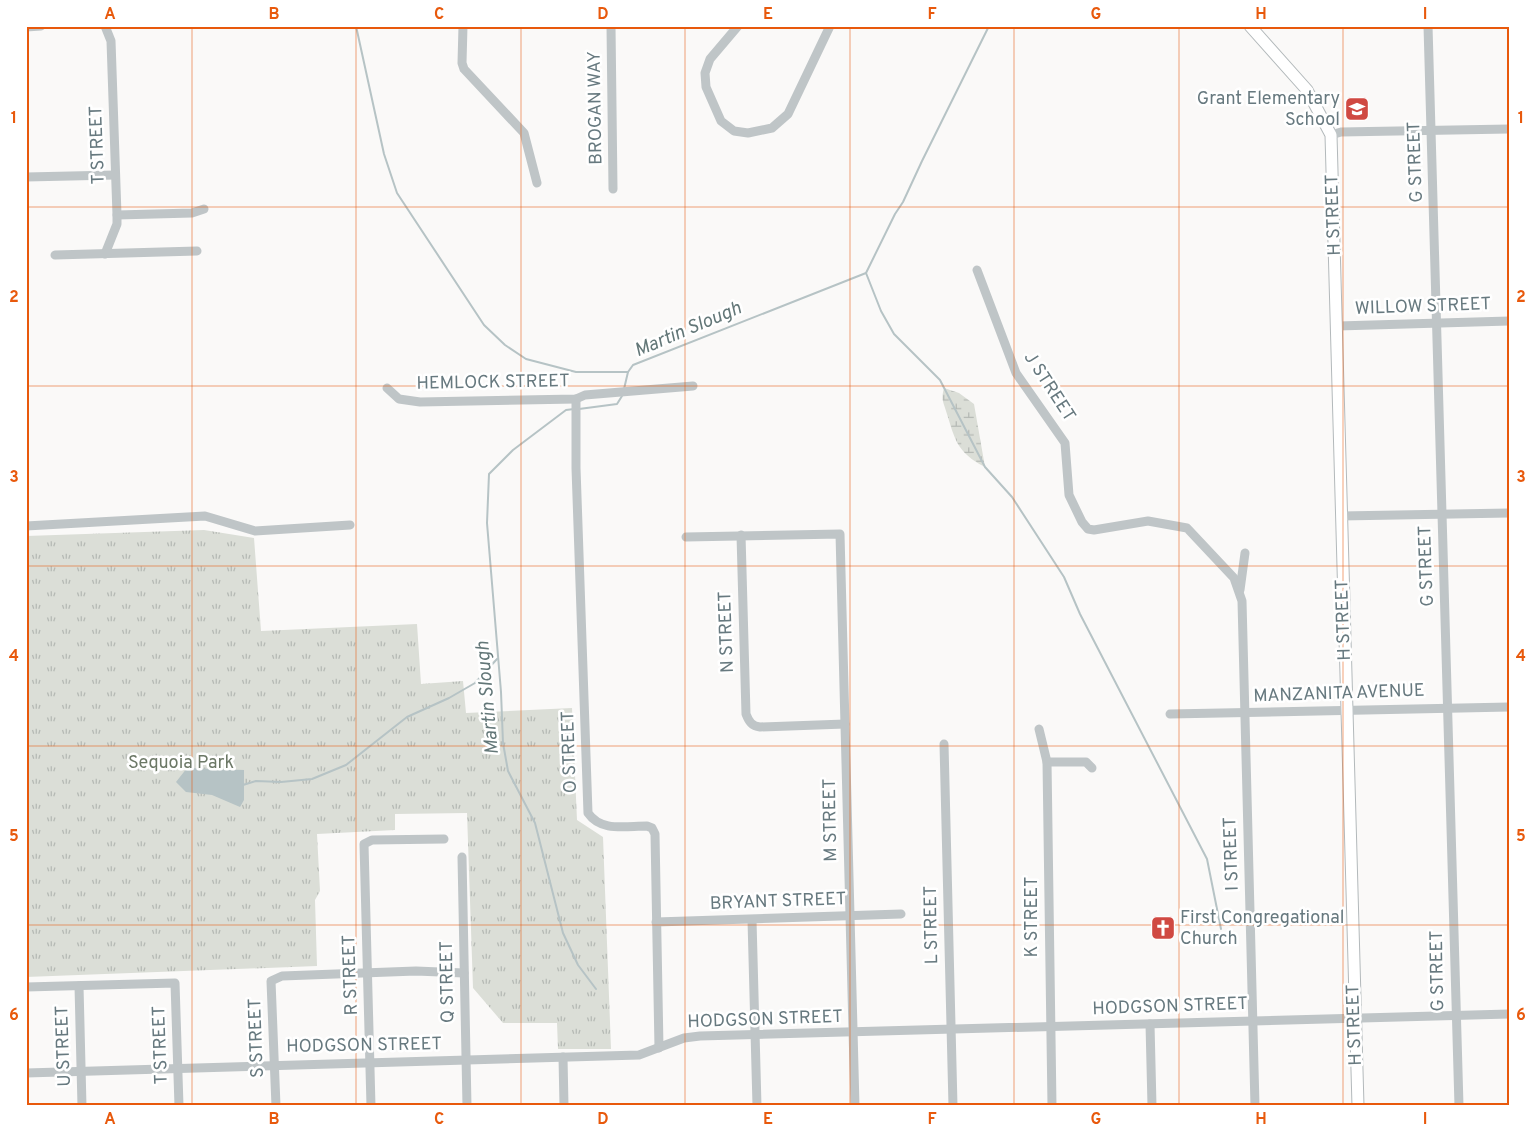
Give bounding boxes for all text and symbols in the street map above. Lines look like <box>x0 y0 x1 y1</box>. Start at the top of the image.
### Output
text: A <box>104 5 116 25</box>
text: B <box>268 5 280 25</box>
text: C <box>434 5 444 25</box>
text: D <box>597 5 609 25</box>
text: E <box>763 5 773 25</box>
text: F <box>927 5 937 25</box>
text: G <box>1091 5 1101 25</box>
text: H <box>1255 5 1267 25</box>
text: I <box>1423 5 1427 25</box>
street label: BROGAN WAY <box>584 51 608 165</box>
place label: Grant Elementary School <box>1197 88 1340 132</box>
school or university icon: Grant Elementary School <box>1344 96 1370 122</box>
street label: T STREET <box>85 105 111 185</box>
text: 1 <box>11 109 17 129</box>
text: 1 <box>1518 109 1524 129</box>
street label: G STREET <box>1403 121 1429 203</box>
street label: H STREET <box>1321 174 1347 256</box>
text: 2 <box>9 288 19 308</box>
text: 2 <box>1516 288 1526 308</box>
street label: WILLOW STREET <box>1354 293 1492 321</box>
water label: Martin Slough <box>631 296 746 363</box>
street label: J STREET <box>1018 348 1080 426</box>
street label: HEMLOCK STREET <box>416 370 570 396</box>
text: 3 <box>9 468 19 488</box>
text: 3 <box>1516 468 1526 488</box>
street label: G STREET <box>1414 525 1440 607</box>
street label: H STREET <box>1331 579 1357 661</box>
street label: N STREET <box>714 591 740 673</box>
water label: Martin Slough <box>471 639 505 756</box>
text: 4 <box>9 647 19 667</box>
text: 4 <box>1516 647 1526 667</box>
street label: MANZANITA AVENUE <box>1253 680 1425 708</box>
street label: O STREET <box>557 711 583 793</box>
park label: Sequoia Park <box>128 752 234 775</box>
street label: M STREET <box>819 778 843 862</box>
street label: I STREET <box>1219 817 1245 891</box>
text: 5 <box>9 827 19 847</box>
text: 5 <box>1516 827 1526 847</box>
street label: K STREET <box>1021 877 1044 957</box>
street label: L STREET <box>920 885 944 965</box>
street label: BRYANT STREET <box>709 888 847 916</box>
place label: First Congregational Church <box>1180 907 1345 951</box>
church icon: First Congregational Church <box>1150 915 1176 941</box>
street label: G STREET <box>1426 930 1450 1012</box>
street label: R STREET <box>338 934 364 1016</box>
street label: Q STREET <box>436 941 460 1023</box>
street label: H STREET <box>1342 984 1368 1066</box>
street label: HODGSON STREET <box>1092 993 1248 1021</box>
street label: S STREET <box>244 998 270 1078</box>
street label: U STREET <box>51 1005 77 1087</box>
street label: T STREET <box>148 1005 174 1085</box>
text: 6 <box>9 1006 19 1026</box>
street label: HODGSON STREET <box>687 1006 843 1034</box>
text: 6 <box>1516 1006 1526 1026</box>
street label: HODGSON STREET <box>286 1033 442 1059</box>
text: A <box>104 1110 116 1130</box>
text: B <box>268 1110 280 1130</box>
text: C <box>434 1110 444 1130</box>
text: D <box>597 1110 609 1130</box>
text: E <box>763 1110 773 1130</box>
text: F <box>927 1110 937 1130</box>
text: G <box>1091 1110 1101 1130</box>
text: H <box>1255 1110 1267 1130</box>
text: I <box>1423 1110 1427 1130</box>

